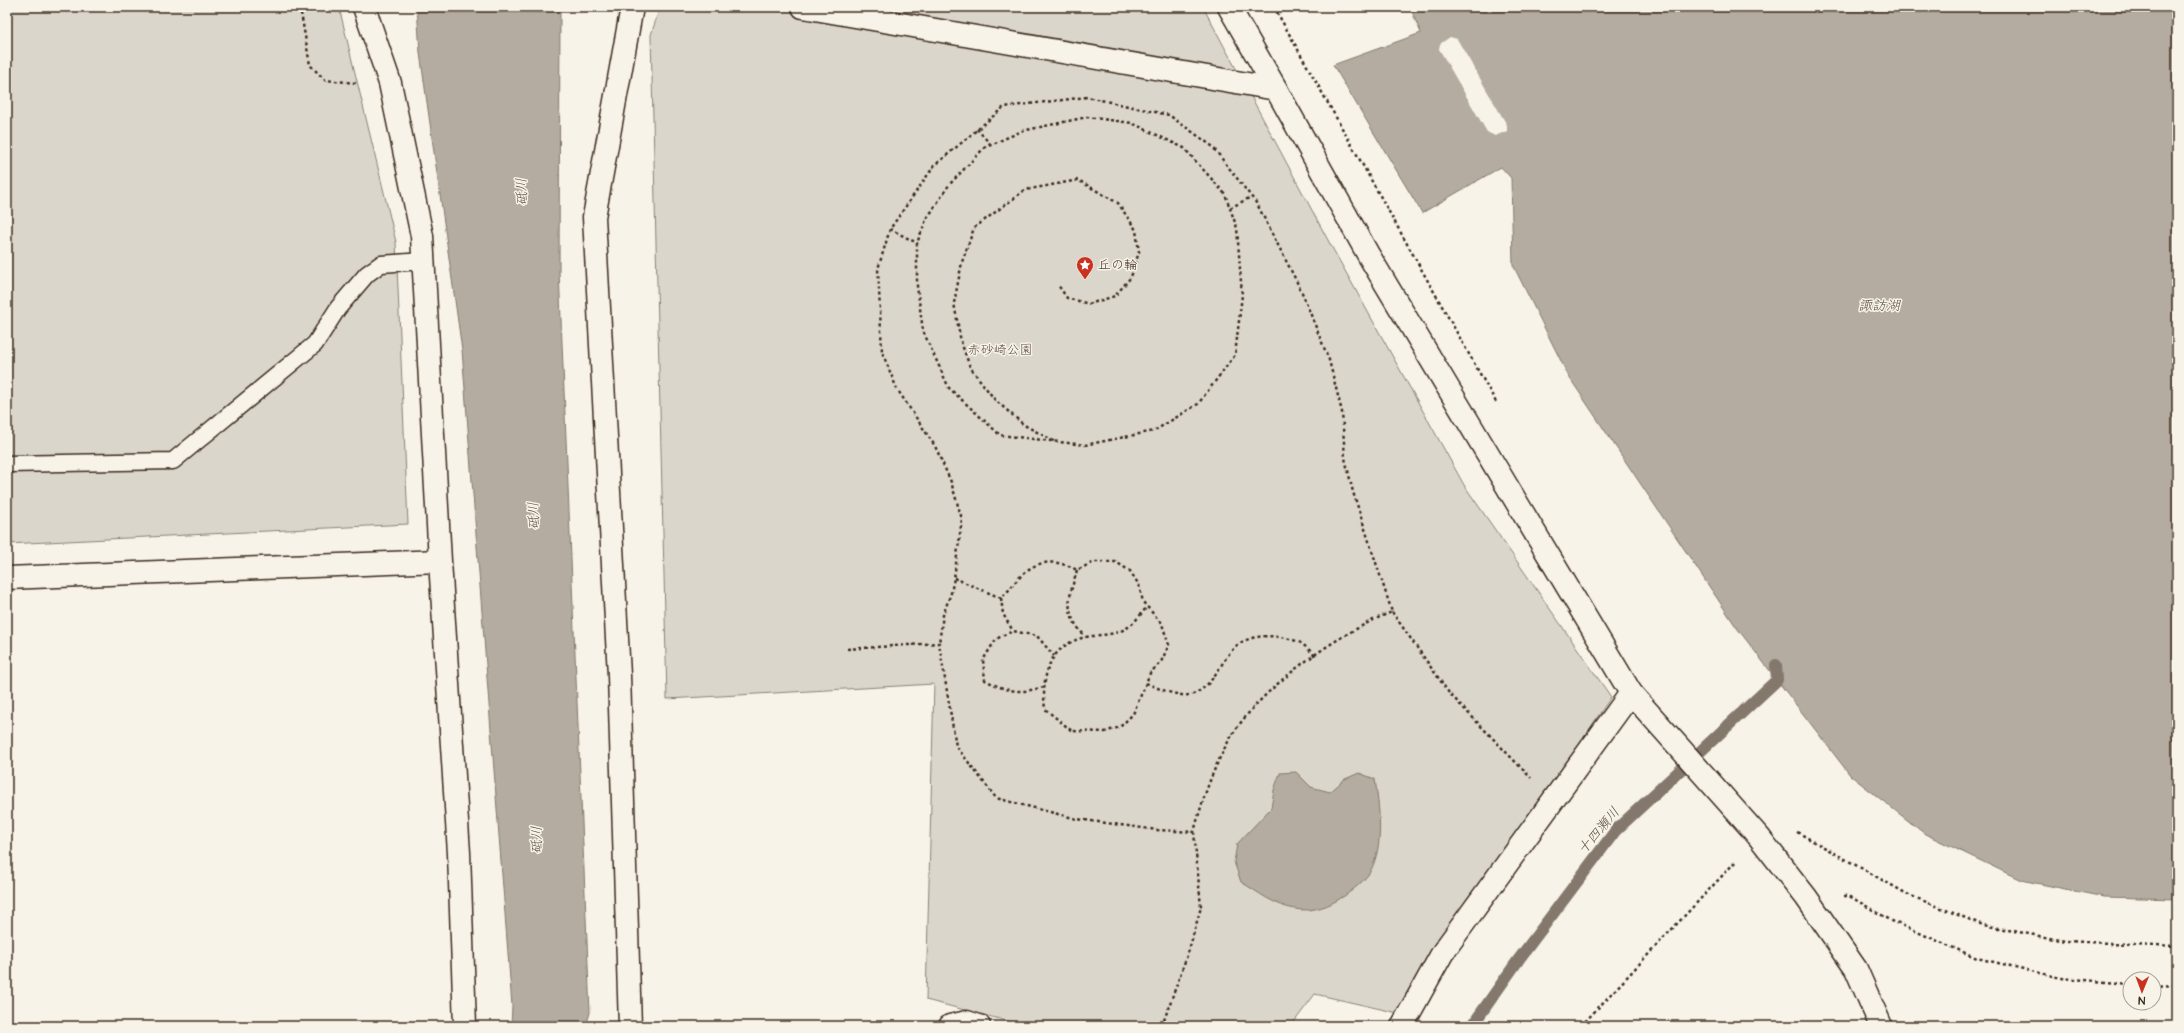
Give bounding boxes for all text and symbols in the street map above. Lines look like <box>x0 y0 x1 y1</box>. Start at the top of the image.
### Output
water label: 砥川 <box>512 178 532 206</box>
place icon: 丘の輪 <box>1075 255 1095 280</box>
place label: 丘の輪 <box>1098 256 1137 274</box>
water label: 諏訪湖 <box>1858 296 1901 316</box>
park label: 赤砂崎公園 <box>967 341 1033 359</box>
water label: 砥川 <box>524 502 544 530</box>
water label: 十四瀬川 <box>1573 803 1625 859</box>
water label: 砥川 <box>527 826 547 854</box>
north arrow <box>2122 971 2162 1011</box>
text: N <box>2138 993 2145 1008</box>

